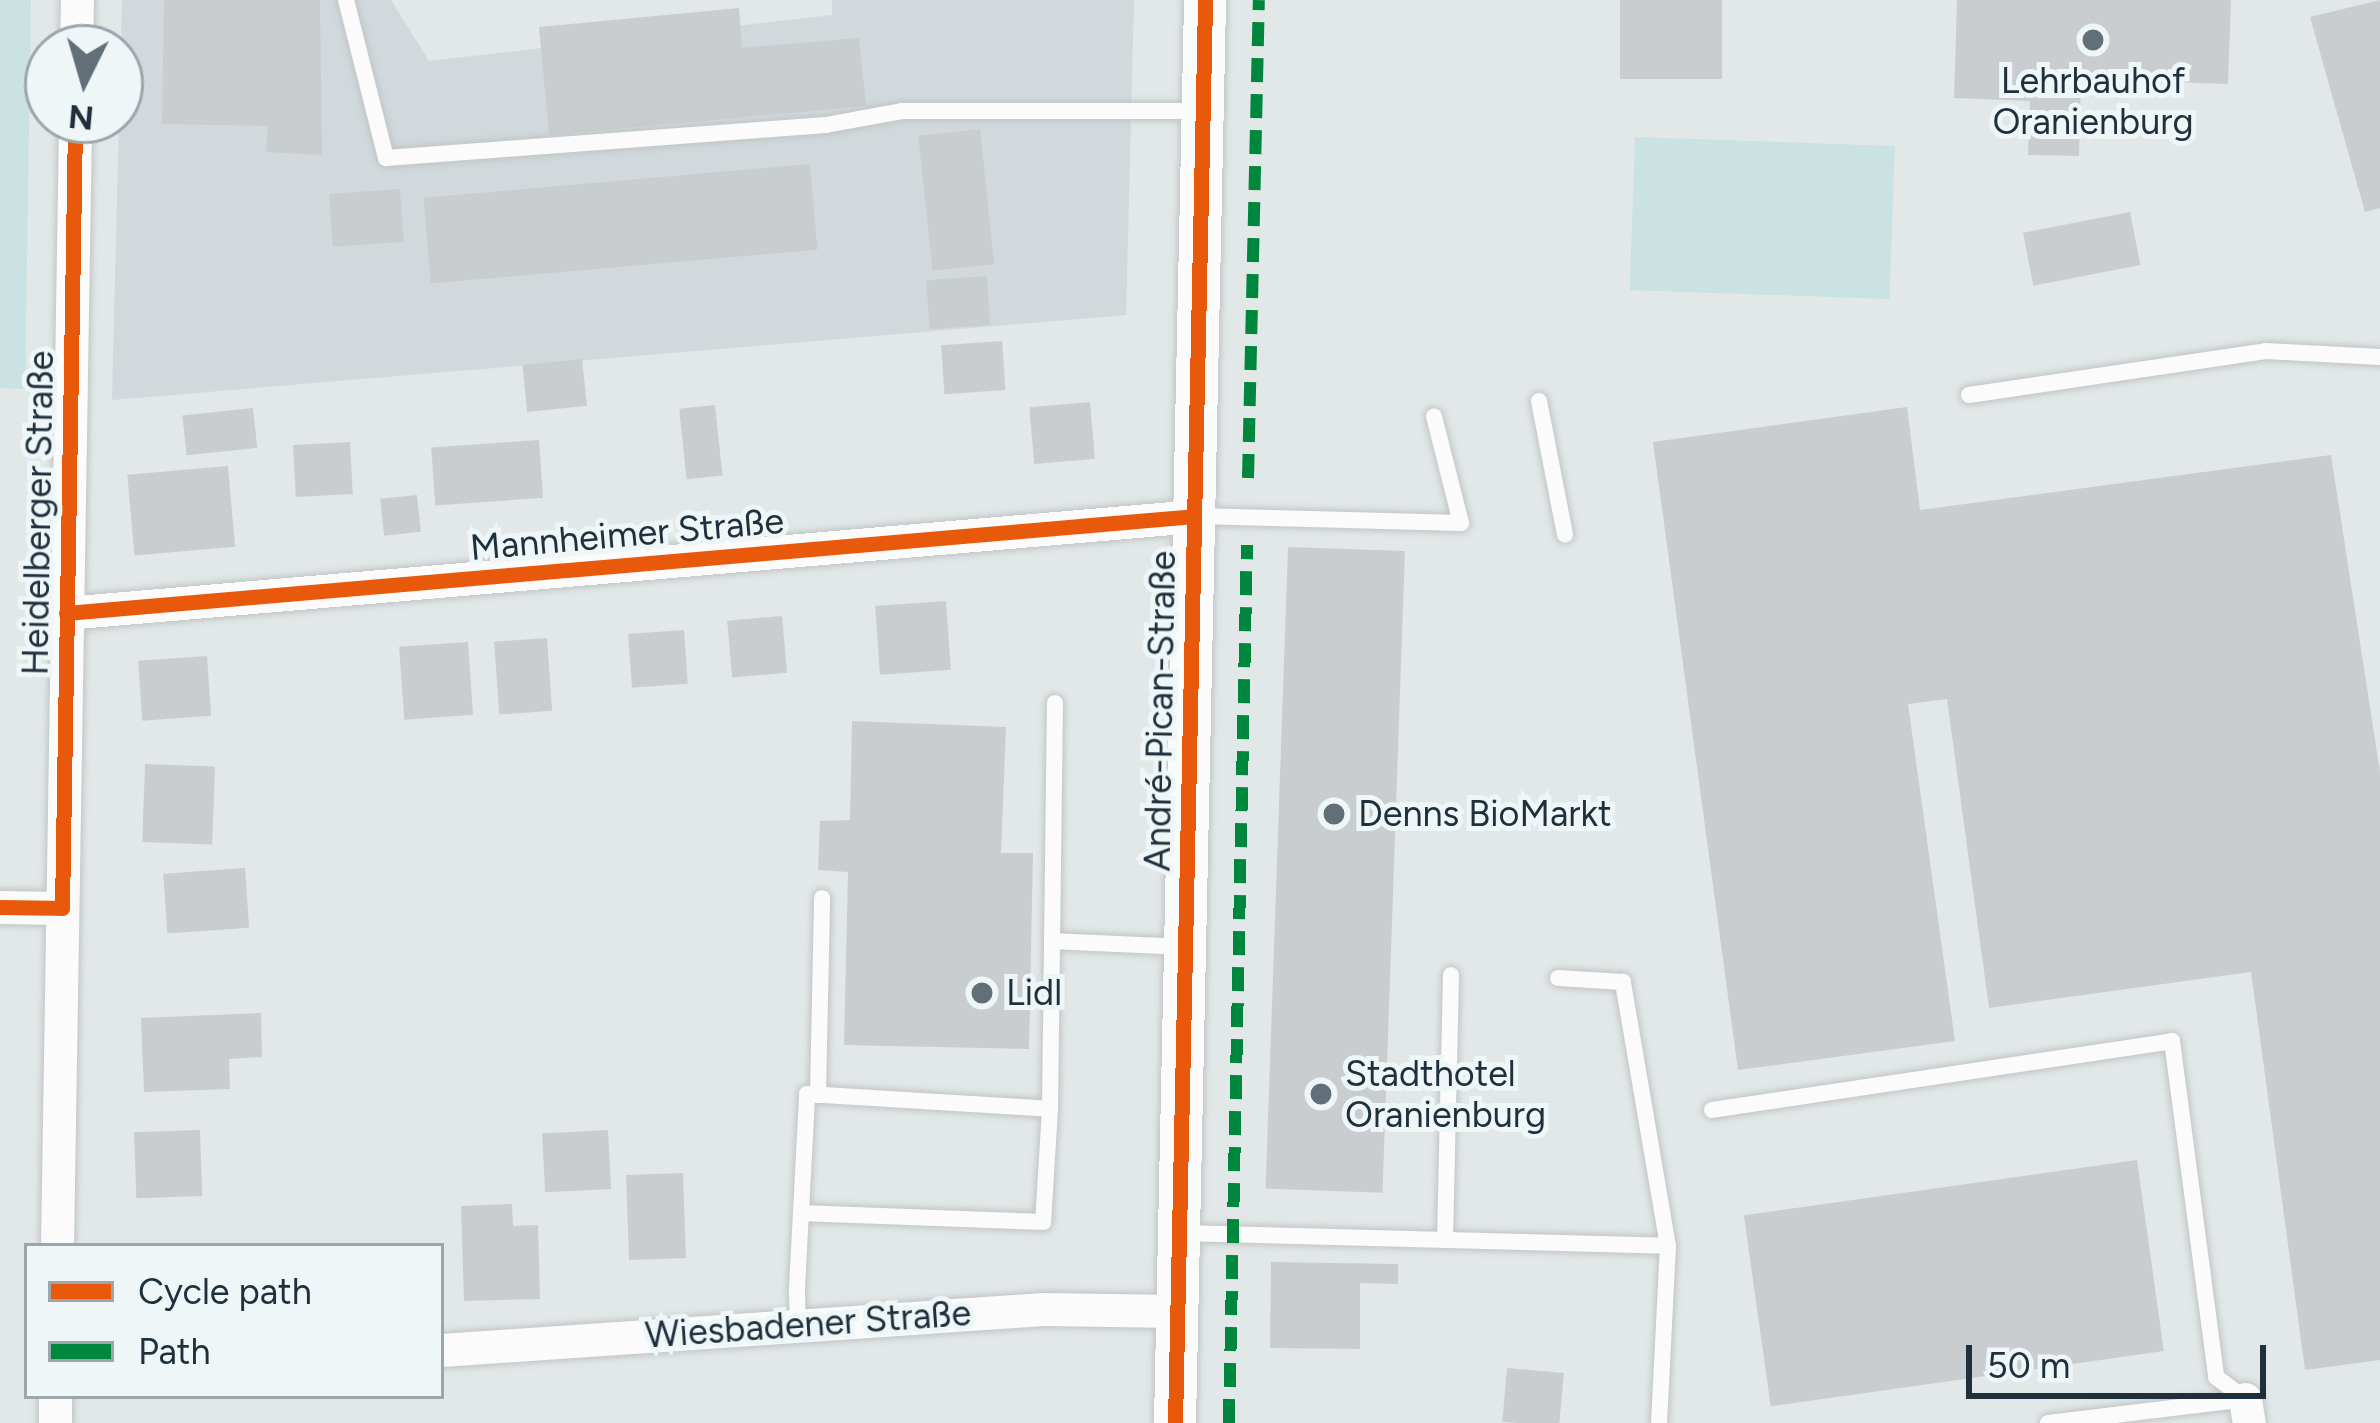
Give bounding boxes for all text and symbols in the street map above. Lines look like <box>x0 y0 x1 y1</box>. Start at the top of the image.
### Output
north arrow <box>24 24 144 144</box>
marker: Lehrbauhof Oranienburg <box>2080 27 2106 53</box>
place label: Lehrbauhof Oranienburg <box>1992 58 2194 143</box>
text: N <box>67 97 95 138</box>
street label: Heidelberger Straße <box>14 350 62 676</box>
street label: Mannheimer Straße <box>468 499 786 569</box>
street label: André-Pican-Straße <box>1136 550 1184 872</box>
place label: Denns BioMarkt <box>1358 792 1612 836</box>
marker: Denns BioMarkt <box>1321 801 1347 827</box>
place label: Lidl <box>1006 971 1062 1015</box>
marker: Lidl <box>969 980 995 1006</box>
place label: Stadthotel Oranienburg <box>1345 1051 1546 1136</box>
marker: Stadthotel Oranienburg <box>1308 1081 1334 1107</box>
legend <box>24 1243 444 1399</box>
text: Cycle path <box>138 1270 312 1313</box>
street label: Wiesbadener Straße <box>644 1291 972 1357</box>
scale bar <box>1972 1321 2272 1395</box>
text: Path <box>138 1330 211 1373</box>
text: 50 m <box>1987 1344 2070 1387</box>

